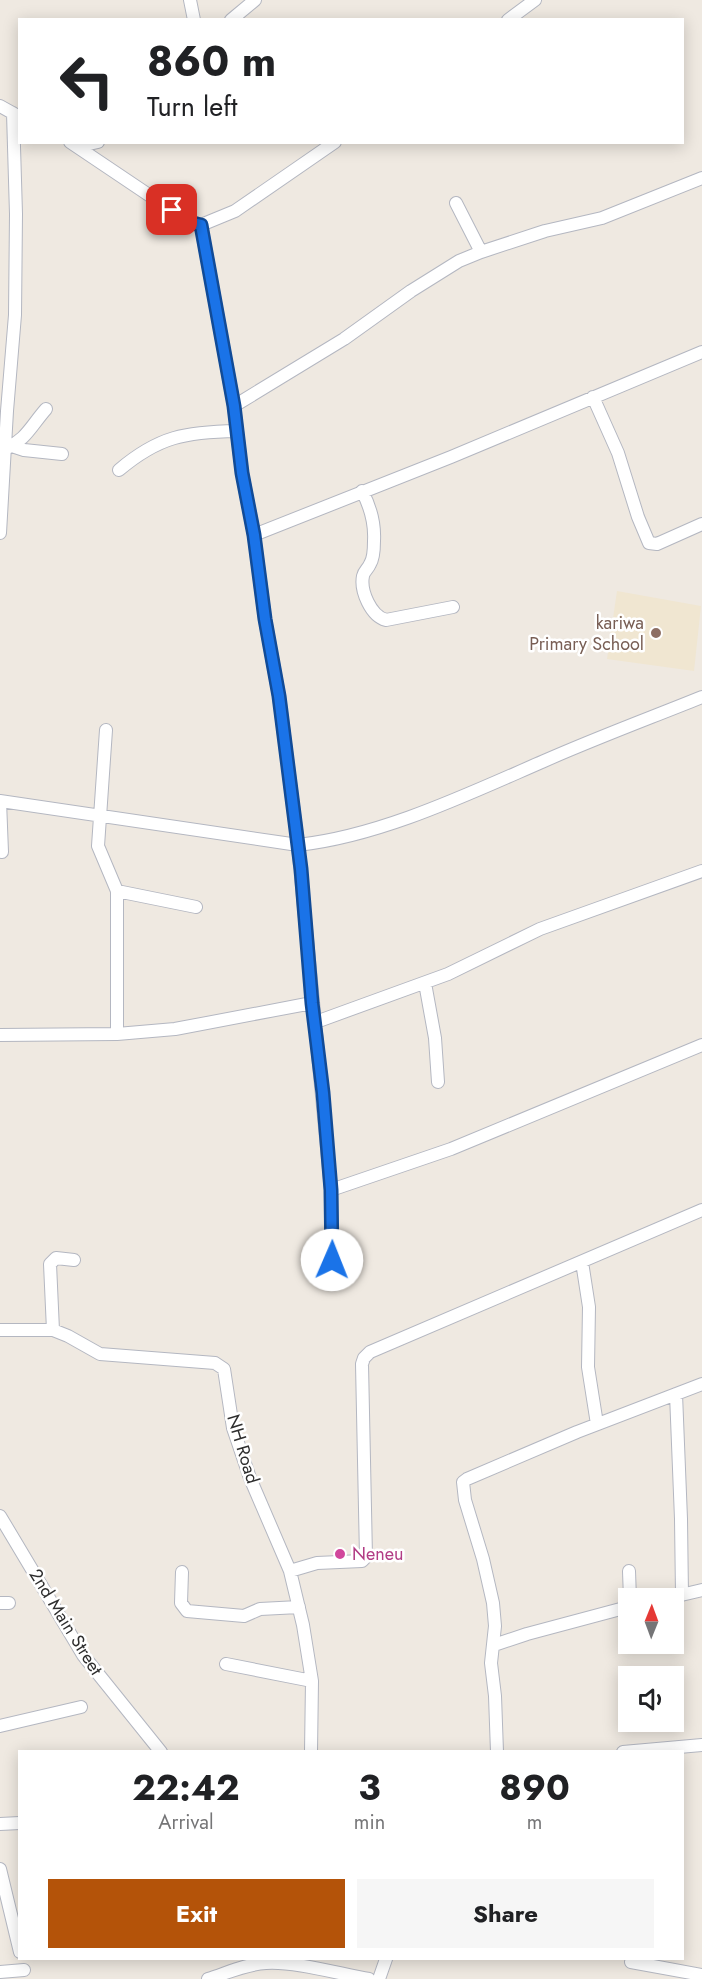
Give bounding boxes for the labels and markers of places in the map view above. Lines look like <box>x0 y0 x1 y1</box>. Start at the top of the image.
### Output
pin <box>146 184 197 235</box>
place label: kariwa Primary School <box>529 610 644 657</box>
marker: kariwa Primary School <box>649 626 663 640</box>
place label: Neneu <box>352 1541 403 1567</box>
marker: Neneu <box>333 1547 347 1561</box>

